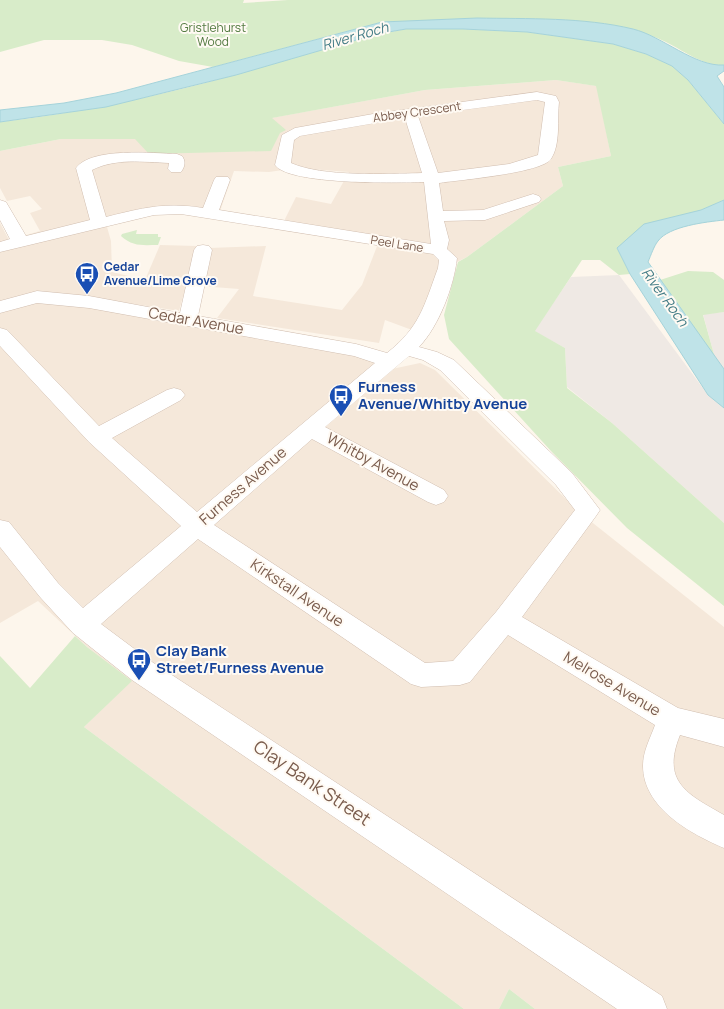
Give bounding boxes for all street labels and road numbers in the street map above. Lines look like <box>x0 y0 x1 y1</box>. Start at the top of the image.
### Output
street label: Abbey Crescent <box>372 97 462 126</box>
street label: Peel Lane <box>369 231 425 256</box>
street label: Cedar Avenue <box>147 302 246 339</box>
street label: Whitby Avenue <box>323 427 424 496</box>
street label: Furness Avenue <box>194 442 291 530</box>
street label: Kirkstall Avenue <box>246 553 348 632</box>
street label: Melrose Avenue <box>560 646 665 721</box>
street label: Clay Bank Street <box>249 734 376 830</box>

